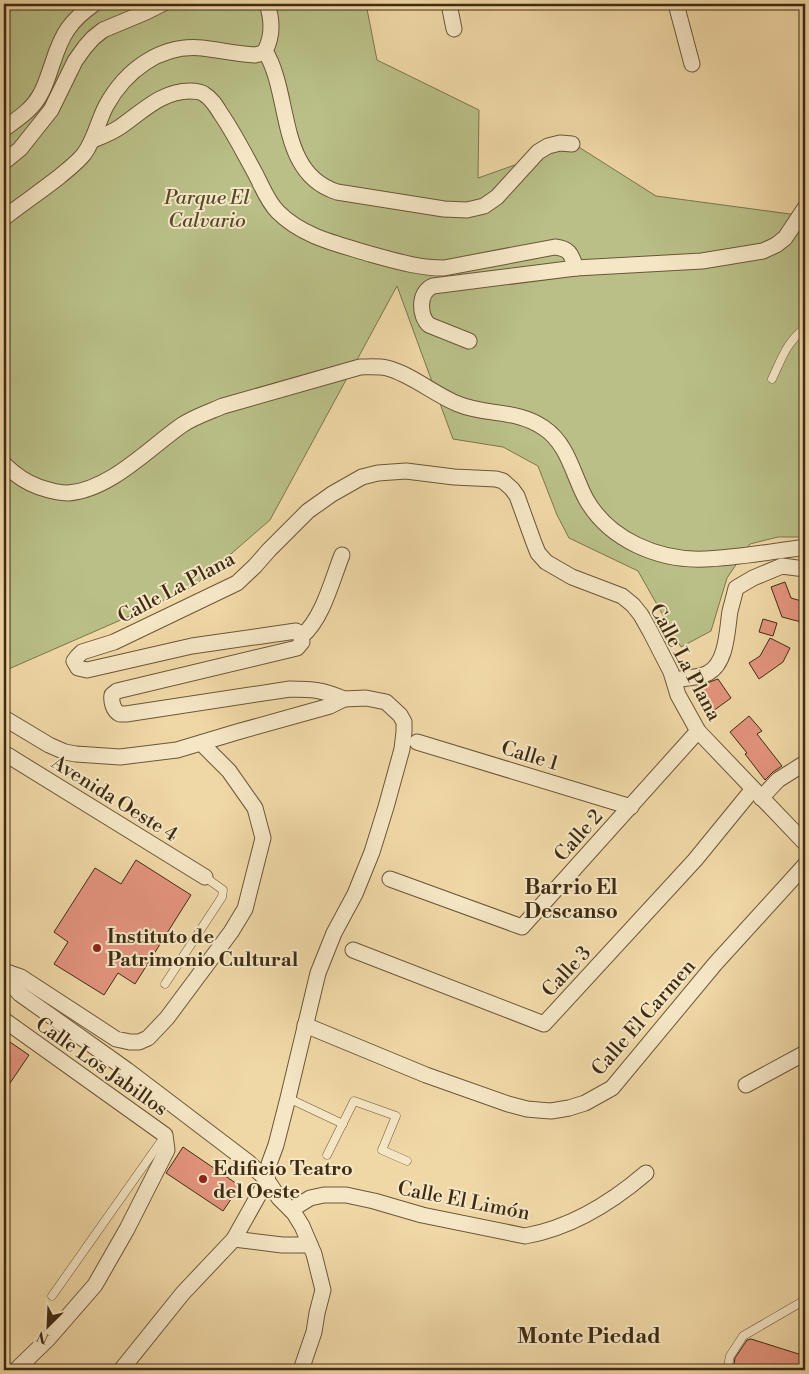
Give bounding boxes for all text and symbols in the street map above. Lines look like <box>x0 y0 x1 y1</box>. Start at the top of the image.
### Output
park label: Parque El Calvario <box>163 186 250 234</box>
street label: Calle La Plana <box>114 547 240 630</box>
street label: Calle La Plana <box>643 600 726 726</box>
street label: Calle 1 <box>498 736 562 777</box>
street label: Avenida Oeste 4 <box>46 750 182 848</box>
street label: Calle 2 <box>549 805 609 867</box>
district label: Barrio El Descanso <box>524 875 618 925</box>
place label: Instituto de Patrimonio Cultural <box>107 925 299 973</box>
street label: Calle 3 <box>537 941 597 1003</box>
marker: Instituto de Patrimonio Cultural <box>91 942 103 954</box>
street label: Calle El Carmen <box>587 955 702 1081</box>
street label: Calle Los Jabillos <box>30 1012 172 1122</box>
place label: Edificio Teatro del Oeste <box>213 1157 353 1205</box>
marker: Edificio Teatro del Oeste <box>197 1173 209 1185</box>
street label: Calle El Limón <box>395 1176 532 1227</box>
north arrow <box>22 1302 72 1352</box>
district label: Monte Piedad <box>517 1323 661 1350</box>
text: N <box>34 1326 52 1347</box>

